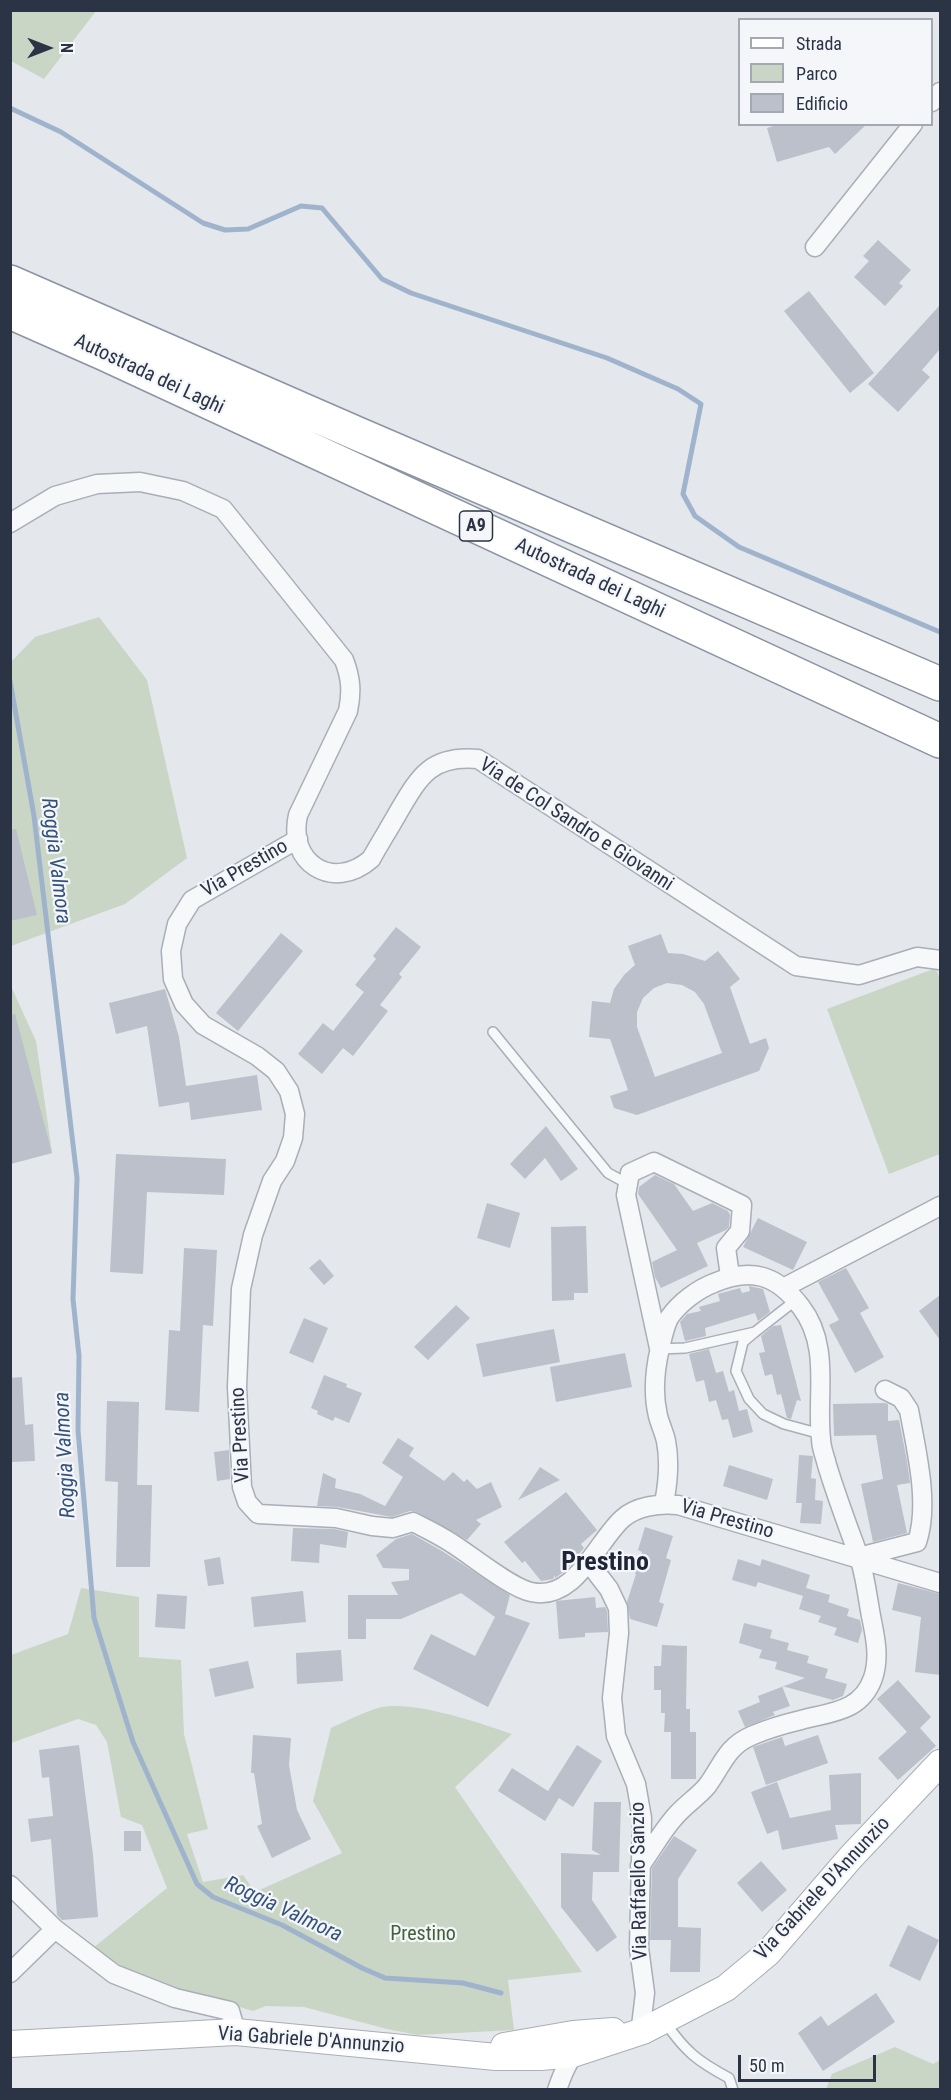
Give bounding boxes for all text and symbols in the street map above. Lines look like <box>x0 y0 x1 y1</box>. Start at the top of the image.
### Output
north arrow <box>18 18 78 78</box>
legend <box>738 18 933 126</box>
text: Strada <box>796 33 842 54</box>
text: N <box>57 43 76 53</box>
text: Parco <box>796 63 837 84</box>
text: Edificio <box>796 93 848 114</box>
street label: Autostrada dei Laghi <box>70 330 228 420</box>
road number: A9 <box>460 511 492 541</box>
street label: Autostrada dei Laghi <box>511 534 669 624</box>
street label: Via de Col Sandro e Giovanni <box>474 753 678 897</box>
water label: Roggia Valmora <box>35 797 75 925</box>
street label: Via Prestino <box>198 835 292 903</box>
street label: Via Prestino <box>227 1387 255 1483</box>
water label: Roggia Valmora <box>50 1391 82 1519</box>
street label: Via Prestino <box>678 1495 776 1545</box>
district label: Prestino <box>561 1547 649 1579</box>
street label: Via Raffaello Sanzio <box>627 1801 653 1961</box>
street label: Via Gabriele D'Annunzio <box>750 1812 896 1966</box>
water label: Roggia Valmora <box>220 1872 346 1948</box>
park label: Prestino <box>390 1923 456 1947</box>
street label: Via Gabriele D'Annunzio <box>217 2022 405 2060</box>
scale bar <box>741 2043 879 2081</box>
text: 50 m <box>749 2055 784 2076</box>

